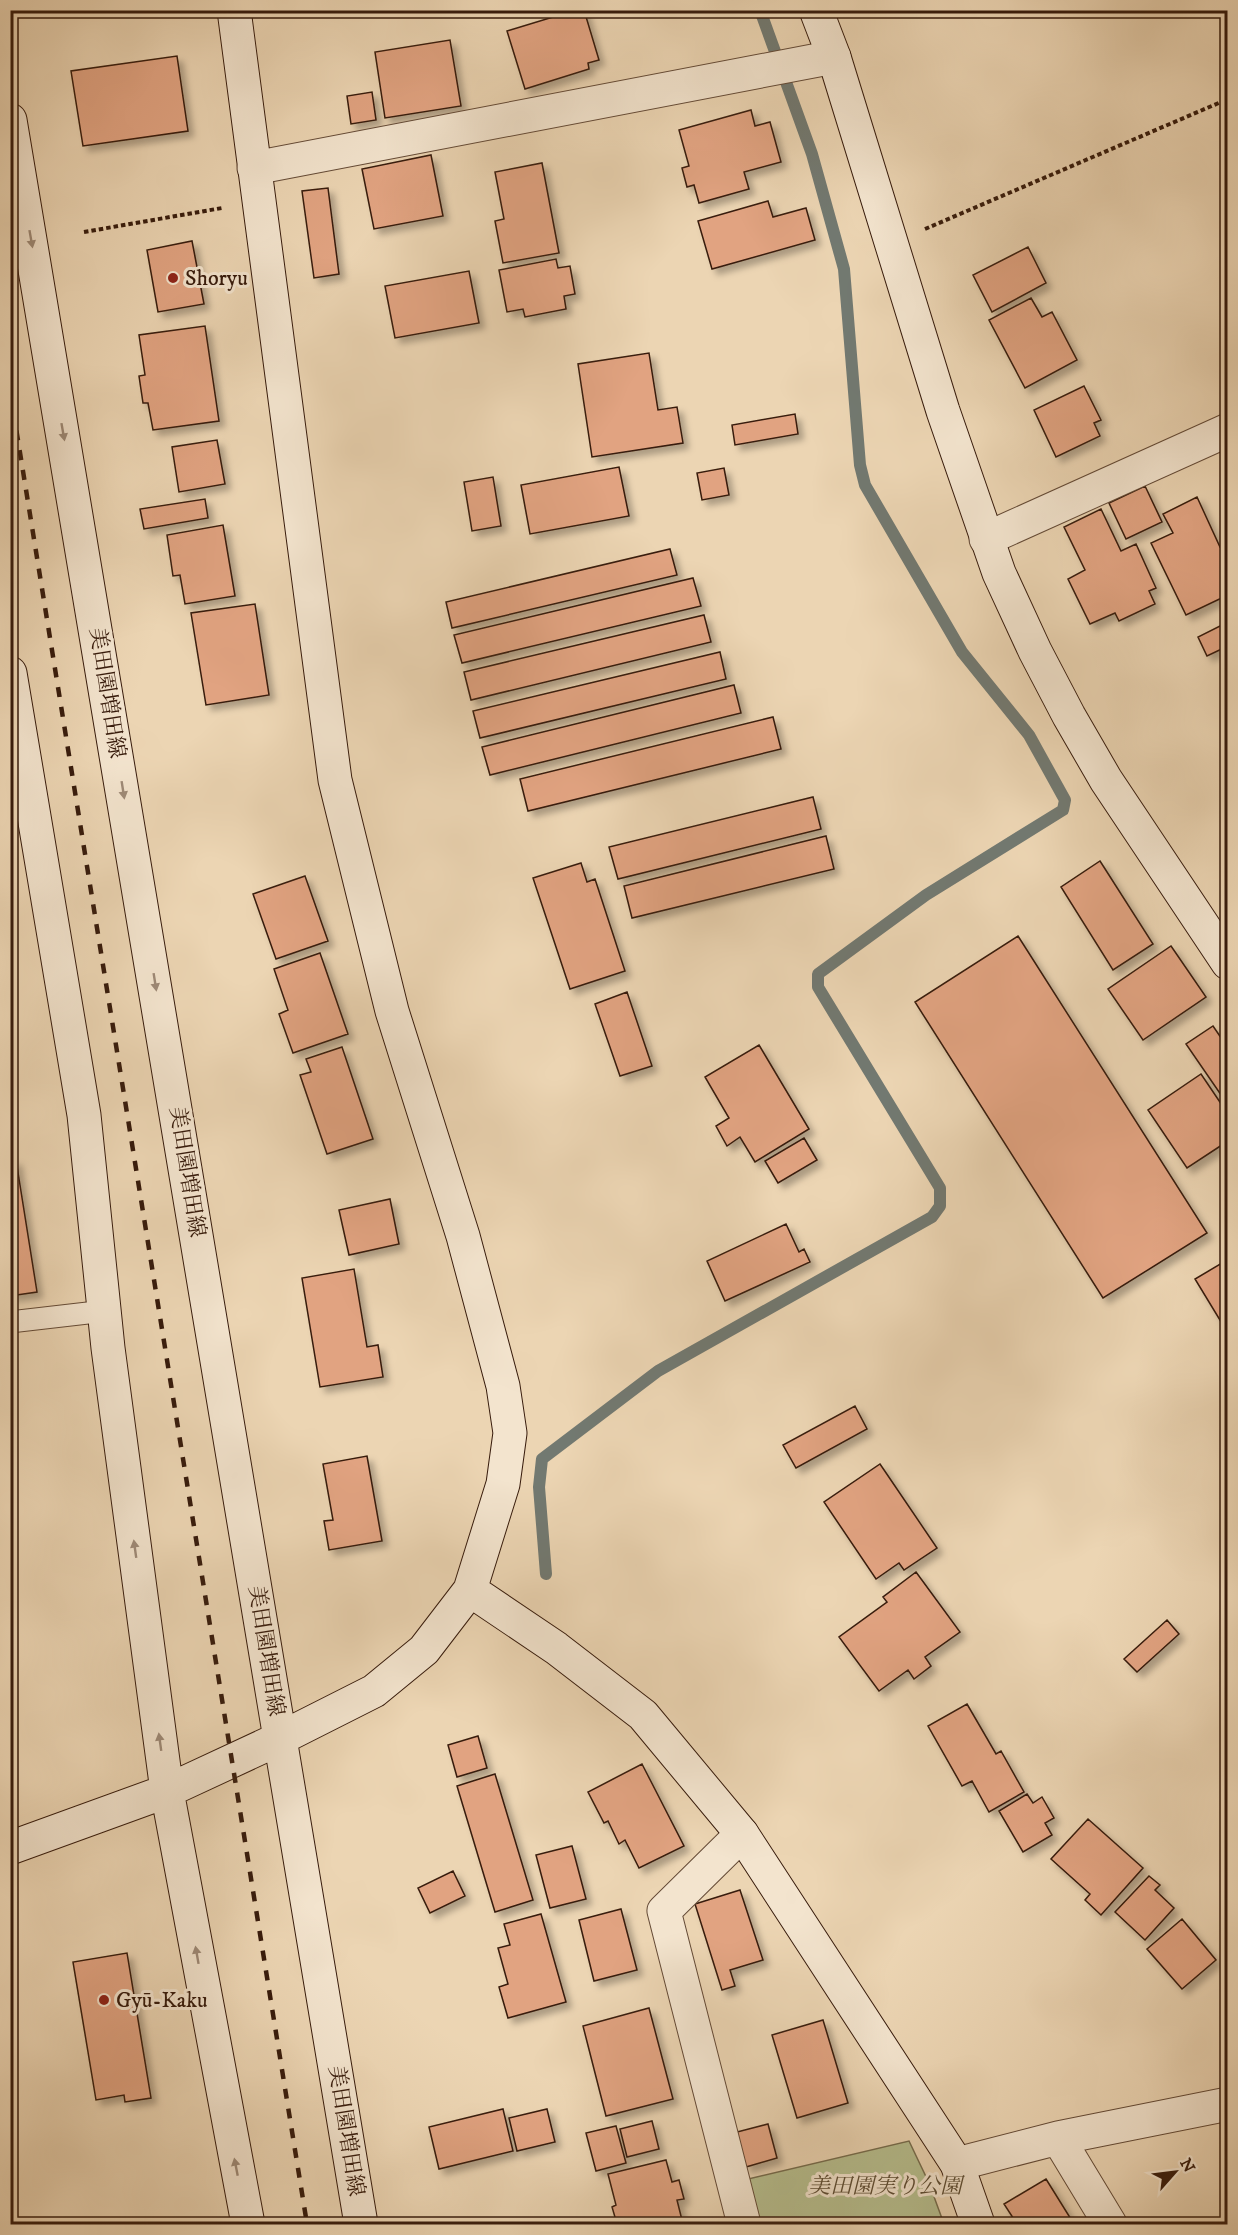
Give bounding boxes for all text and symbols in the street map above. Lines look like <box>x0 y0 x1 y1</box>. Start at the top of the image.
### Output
one-way arrow <box>26 230 35 249</box>
place label: Shoryu <box>185 265 248 292</box>
marker: Shoryu <box>166 271 180 285</box>
one-way arrow <box>59 422 68 441</box>
street label: 美田園増田線 <box>83 626 131 760</box>
one-way arrow <box>118 780 127 799</box>
one-way arrow <box>151 973 160 992</box>
street label: 美田園増田線 <box>163 1105 211 1239</box>
one-way arrow <box>130 1539 139 1558</box>
street label: 美田園増田線 <box>242 1584 290 1718</box>
one-way arrow <box>156 1732 165 1751</box>
one-way arrow <box>193 1945 202 1964</box>
place label: Gyū-Kaku <box>116 1987 208 2014</box>
marker: Gyū-Kaku <box>97 1993 111 2007</box>
street label: 美田園増田線 <box>322 2064 370 2198</box>
north arrow <box>1145 2142 1205 2202</box>
text: N <box>1175 2155 1199 2176</box>
one-way arrow <box>231 2157 240 2176</box>
park label: 美田園実り公園 <box>808 2173 965 2200</box>

